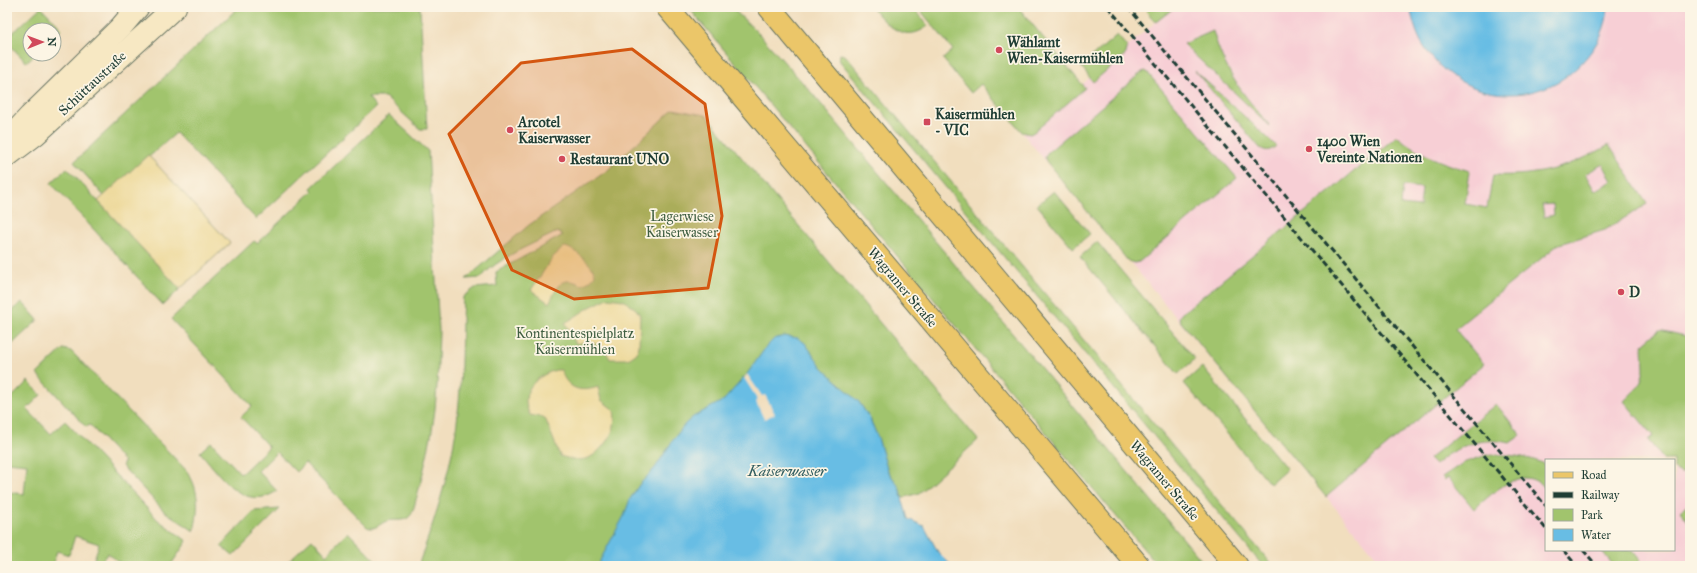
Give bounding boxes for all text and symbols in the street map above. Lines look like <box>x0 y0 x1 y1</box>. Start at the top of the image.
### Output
north arrow <box>22 22 62 62</box>
place label: Wählamt Wien-Kaisermühlen <box>1007 34 1124 67</box>
text: N <box>45 37 58 47</box>
marker: Wählamt Wien-Kaisermühlen <box>994 45 1004 55</box>
street label: Schüttaustraße <box>55 47 130 119</box>
place label: Kaisermühlen - VIC <box>935 106 1015 139</box>
place label: Arcotel Kaiserwasser <box>517 114 591 147</box>
marker: Kaisermühlen - VIC <box>922 117 932 127</box>
marker: Arcotel Kaiserwasser <box>505 125 515 135</box>
place label: 1400 Wien Vereinte Nationen <box>1316 133 1422 166</box>
marker: 1400 Wien Vereinte Nationen <box>1304 144 1314 154</box>
place label: Restaurant UNO <box>570 151 669 168</box>
marker: Restaurant UNO <box>557 154 567 164</box>
park label: Lagerwiese Kaiserwasser <box>646 208 719 241</box>
street label: Wagramer Straße <box>864 244 941 331</box>
place label: D <box>1629 284 1640 301</box>
marker: D <box>1616 287 1626 297</box>
park label: Kontinentespielplatz Kaisermühlen <box>516 325 635 358</box>
street label: Wagramer Straße <box>1126 437 1203 524</box>
legend <box>1545 459 1675 551</box>
water label: Kaiserwasser <box>747 462 827 480</box>
text: Road <box>1581 468 1607 482</box>
text: Railway <box>1581 488 1620 502</box>
text: Park <box>1581 508 1603 522</box>
text: Water <box>1581 528 1611 542</box>

